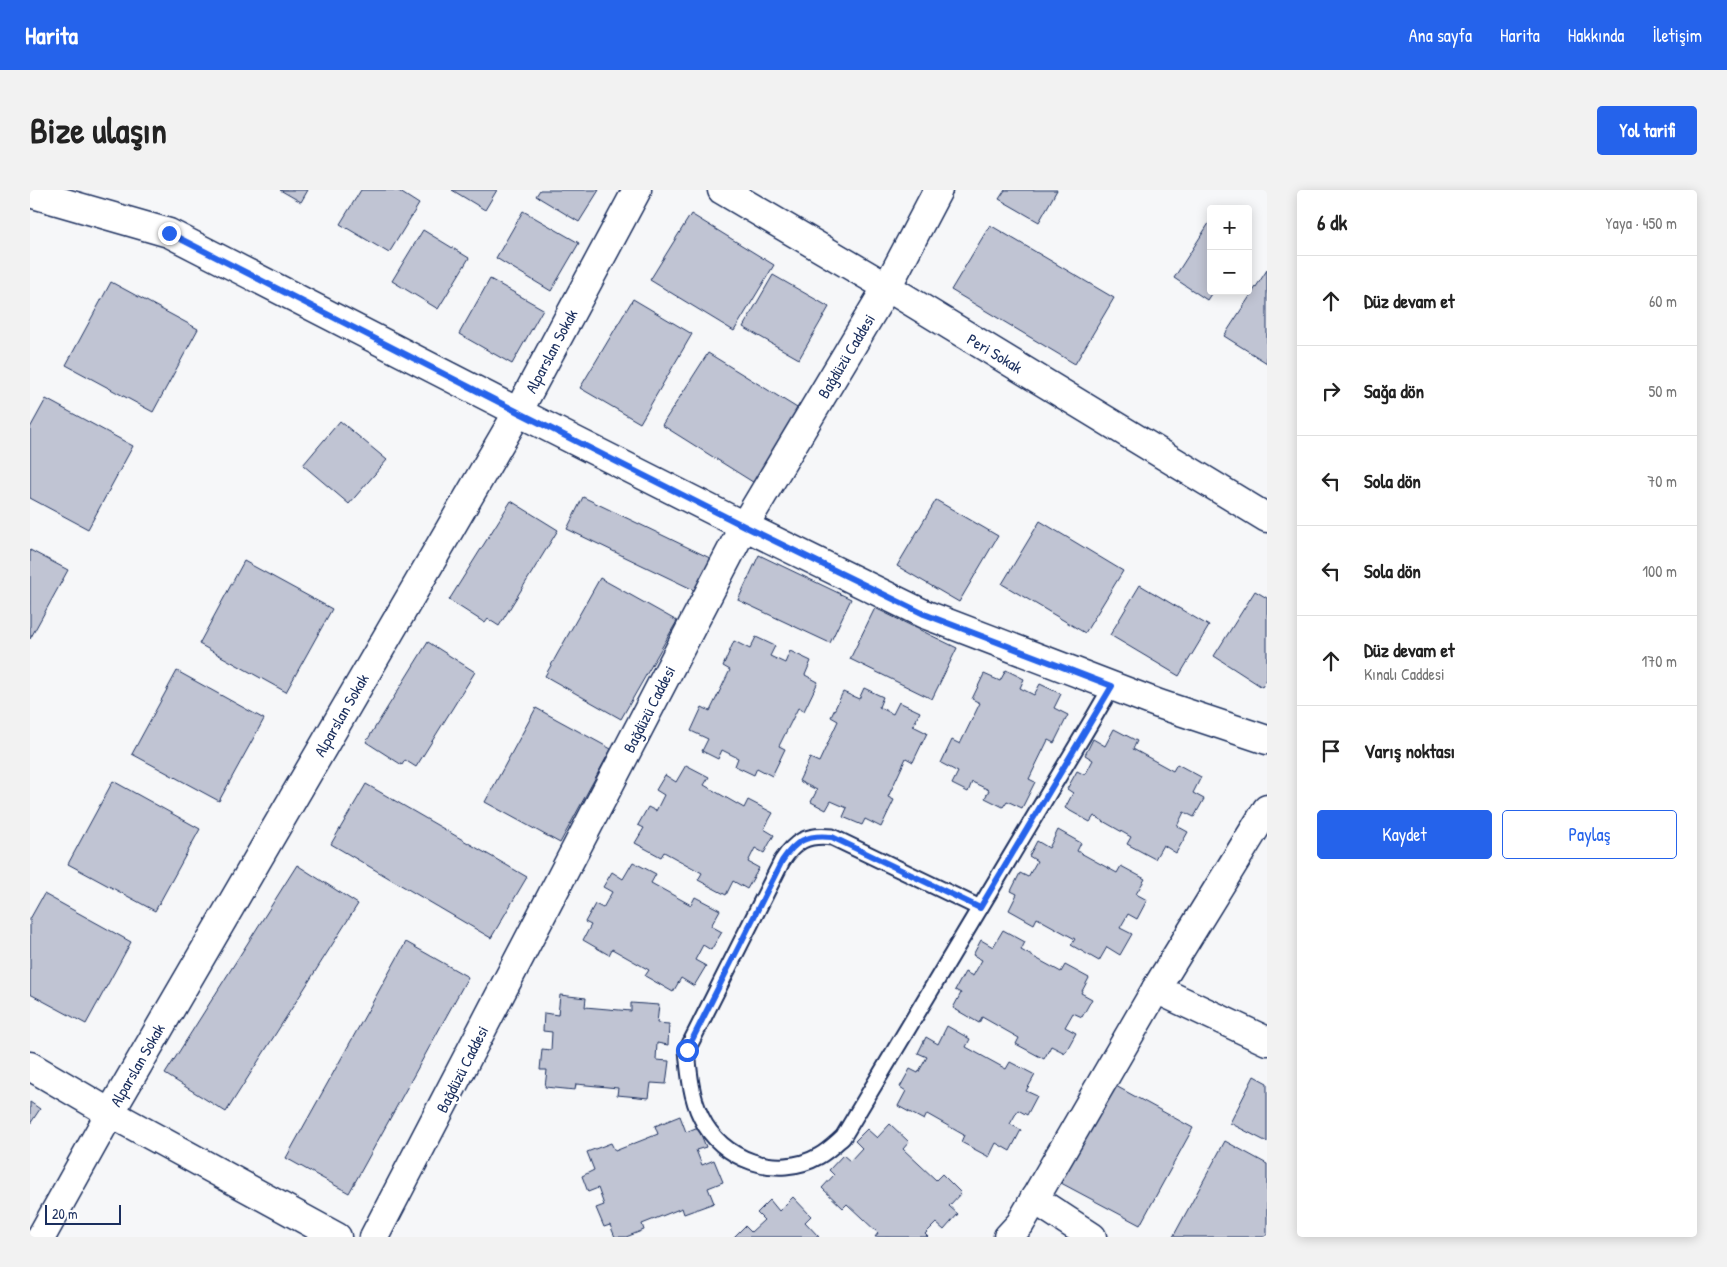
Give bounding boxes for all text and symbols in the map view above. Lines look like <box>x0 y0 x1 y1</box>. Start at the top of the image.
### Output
text: Harita <box>25 19 78 51</box>
text: Ana sayfa <box>1409 23 1472 48</box>
text: Harita <box>1500 23 1540 48</box>
text: Hakkında <box>1568 23 1624 48</box>
text: İletişim <box>1652 23 1702 48</box>
button: Yol tarifi <box>1597 106 1697 155</box>
text: Bize ulaşın <box>30 107 167 154</box>
map controls <box>1207 205 1252 295</box>
button: + <box>1207 205 1252 250</box>
text: 6 dk <box>1317 208 1347 237</box>
text: Yaya · 450 m <box>1606 212 1677 234</box>
route end <box>158 222 181 245</box>
button: − <box>1207 250 1252 295</box>
icon: ahead <box>1317 287 1345 315</box>
text: Düz devam et <box>1364 288 1455 314</box>
text: 60 m <box>1649 290 1677 312</box>
street label: Alparslan Sokak <box>520 305 583 397</box>
street label: Bağdüzü Caddesi <box>812 310 880 402</box>
street label: Peri Sokak <box>963 328 1027 378</box>
icon: right <box>1317 377 1345 405</box>
text: Sağa dön <box>1364 378 1424 404</box>
text: 50 m <box>1649 380 1677 402</box>
icon: left <box>1317 467 1345 495</box>
text: Sola dön <box>1364 468 1421 494</box>
text: 70 m <box>1647 470 1677 492</box>
icon: left <box>1317 557 1345 585</box>
text: Sola dön <box>1364 558 1421 584</box>
text: 100 m <box>1642 560 1677 582</box>
text: Düz devam et <box>1364 637 1455 663</box>
icon: ahead <box>1317 647 1345 675</box>
text: 170 m <box>1642 650 1677 672</box>
street label: Bağdüzü Caddesi <box>618 662 680 756</box>
text: Kınalı Caddesi <box>1364 663 1445 685</box>
street label: Alparslan Sokak <box>308 669 374 760</box>
icon: arrive <box>1317 737 1345 765</box>
text: Varış noktası <box>1364 738 1455 764</box>
button: Kaydet <box>1317 810 1492 859</box>
button: Paylaş <box>1502 810 1677 859</box>
street label: Alparslan Sokak <box>104 1019 170 1110</box>
street label: Bağdüzü Caddesi <box>431 1022 493 1116</box>
route start <box>676 1039 699 1062</box>
scale bar <box>45 1202 121 1225</box>
text: 20 m <box>52 1204 78 1223</box>

